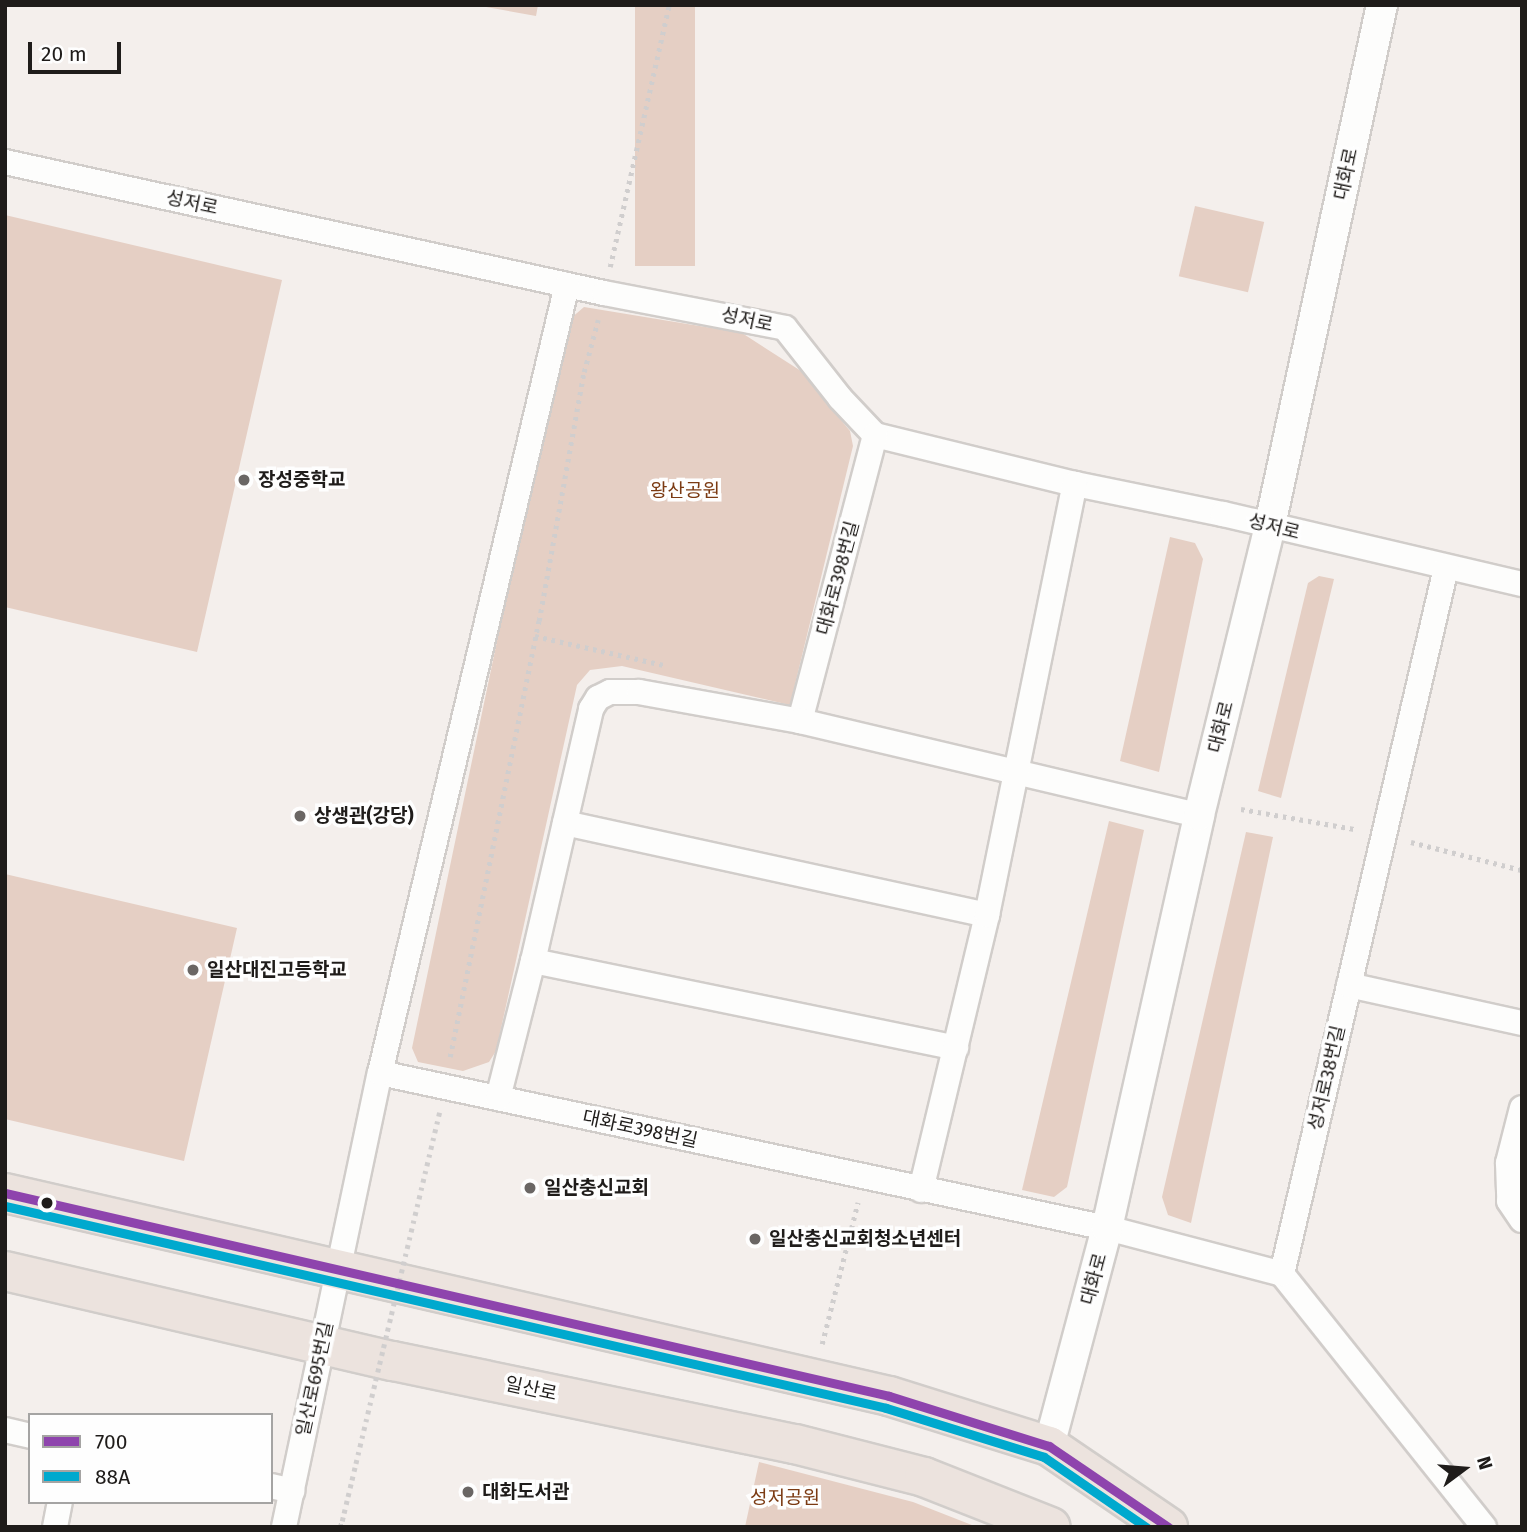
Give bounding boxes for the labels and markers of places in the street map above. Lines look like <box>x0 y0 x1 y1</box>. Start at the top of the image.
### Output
place label: 장성중학교 <box>258 469 345 491</box>
marker: 장성중학교 <box>236 472 252 488</box>
place label: 상생관(강당) <box>314 805 414 827</box>
marker: 상생관(강당) <box>292 808 308 824</box>
place label: 일산대진고등학교 <box>207 959 347 981</box>
marker: 일산대진고등학교 <box>185 962 201 978</box>
place label: 일산충신교회 <box>544 1177 649 1199</box>
marker: 일산충신교회 <box>522 1180 538 1196</box>
unlabelled marker <box>40 1196 54 1210</box>
place label: 일산충신교회청소년센터 <box>769 1228 961 1250</box>
marker: 일산충신교회청소년센터 <box>747 1231 763 1247</box>
place label: 대화도서관 <box>482 1481 569 1503</box>
marker: 대화도서관 <box>460 1484 476 1500</box>

